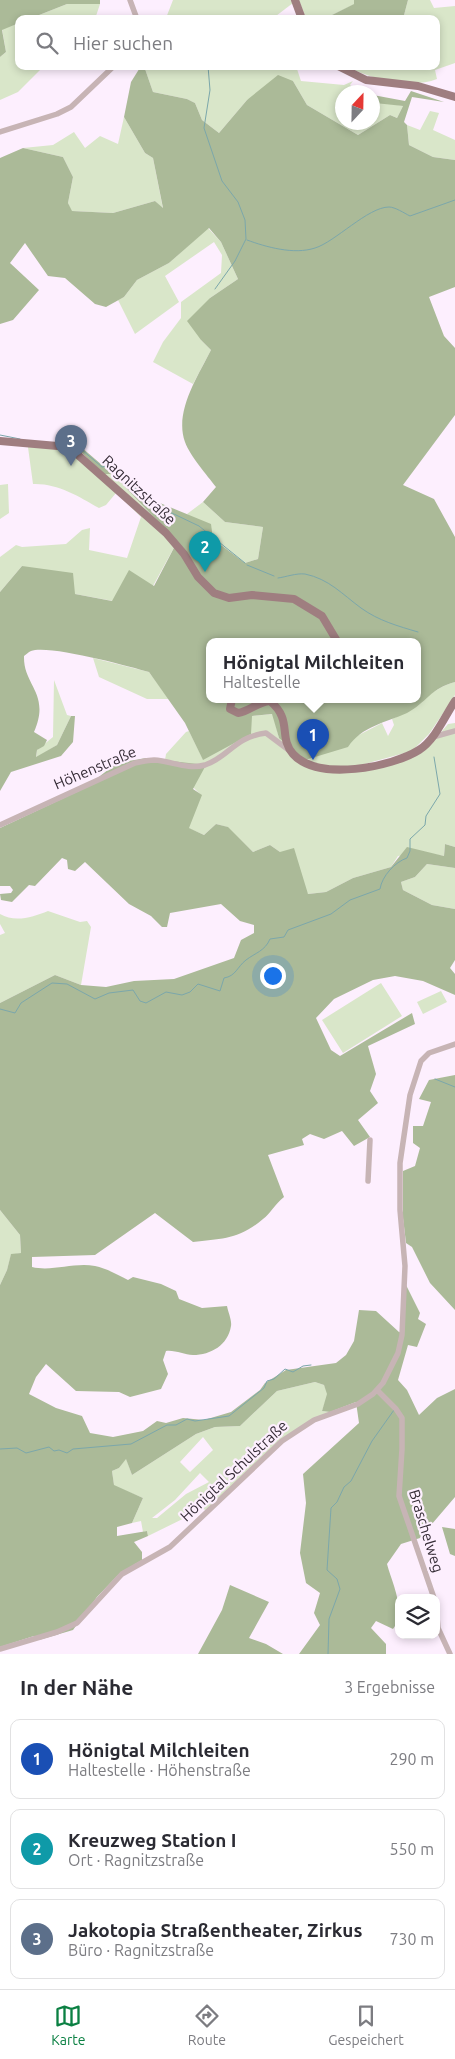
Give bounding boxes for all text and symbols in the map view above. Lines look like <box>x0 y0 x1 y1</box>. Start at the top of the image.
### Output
search box <box>15 15 440 70</box>
icon: search <box>33 29 61 57</box>
text: Hier suchen <box>73 32 173 54</box>
north arrow <box>335 85 380 130</box>
pin: 3 <box>55 425 87 466</box>
street label: Ragnitzstraße <box>99 451 179 528</box>
pin: 2 <box>189 531 221 572</box>
popup <box>206 638 421 703</box>
text: Hönigtal Milchleiten <box>223 651 404 673</box>
text: Haltestelle <box>223 673 301 691</box>
pin: 1 <box>297 719 329 760</box>
street label: Höhenstraße <box>51 743 139 793</box>
your location <box>260 963 286 989</box>
street label: Hönigtal Schulstraße <box>177 1417 291 1525</box>
street label: Braschelweg <box>406 1487 447 1574</box>
map controls <box>395 1594 440 1639</box>
button: layers <box>395 1594 440 1639</box>
text: In der Nähe <box>20 1675 133 1699</box>
text: 3 Ergebnisse <box>344 1678 435 1696</box>
text: Hönigtal Milchleiten <box>68 1739 250 1761</box>
text: 1 <box>32 1750 42 1768</box>
text: 290 m <box>389 1750 434 1768</box>
text: Haltestelle · Höhenstraße <box>68 1761 251 1779</box>
text: Kreuzweg Station I <box>68 1829 237 1851</box>
text: 2 <box>32 1840 42 1858</box>
text: 550 m <box>389 1840 434 1858</box>
text: Ort · Ragnitzstraße <box>68 1851 204 1869</box>
text: Jakotopia Straßentheater, Zirkus <box>68 1919 362 1941</box>
text: 3 <box>32 1930 42 1948</box>
text: 730 m <box>389 1930 434 1948</box>
text: Büro · Ragnitzstraße <box>68 1941 214 1959</box>
tab: Karte <box>51 2002 85 2048</box>
tab: Route <box>188 2002 226 2048</box>
tab: Gespeichert <box>328 2002 404 2048</box>

